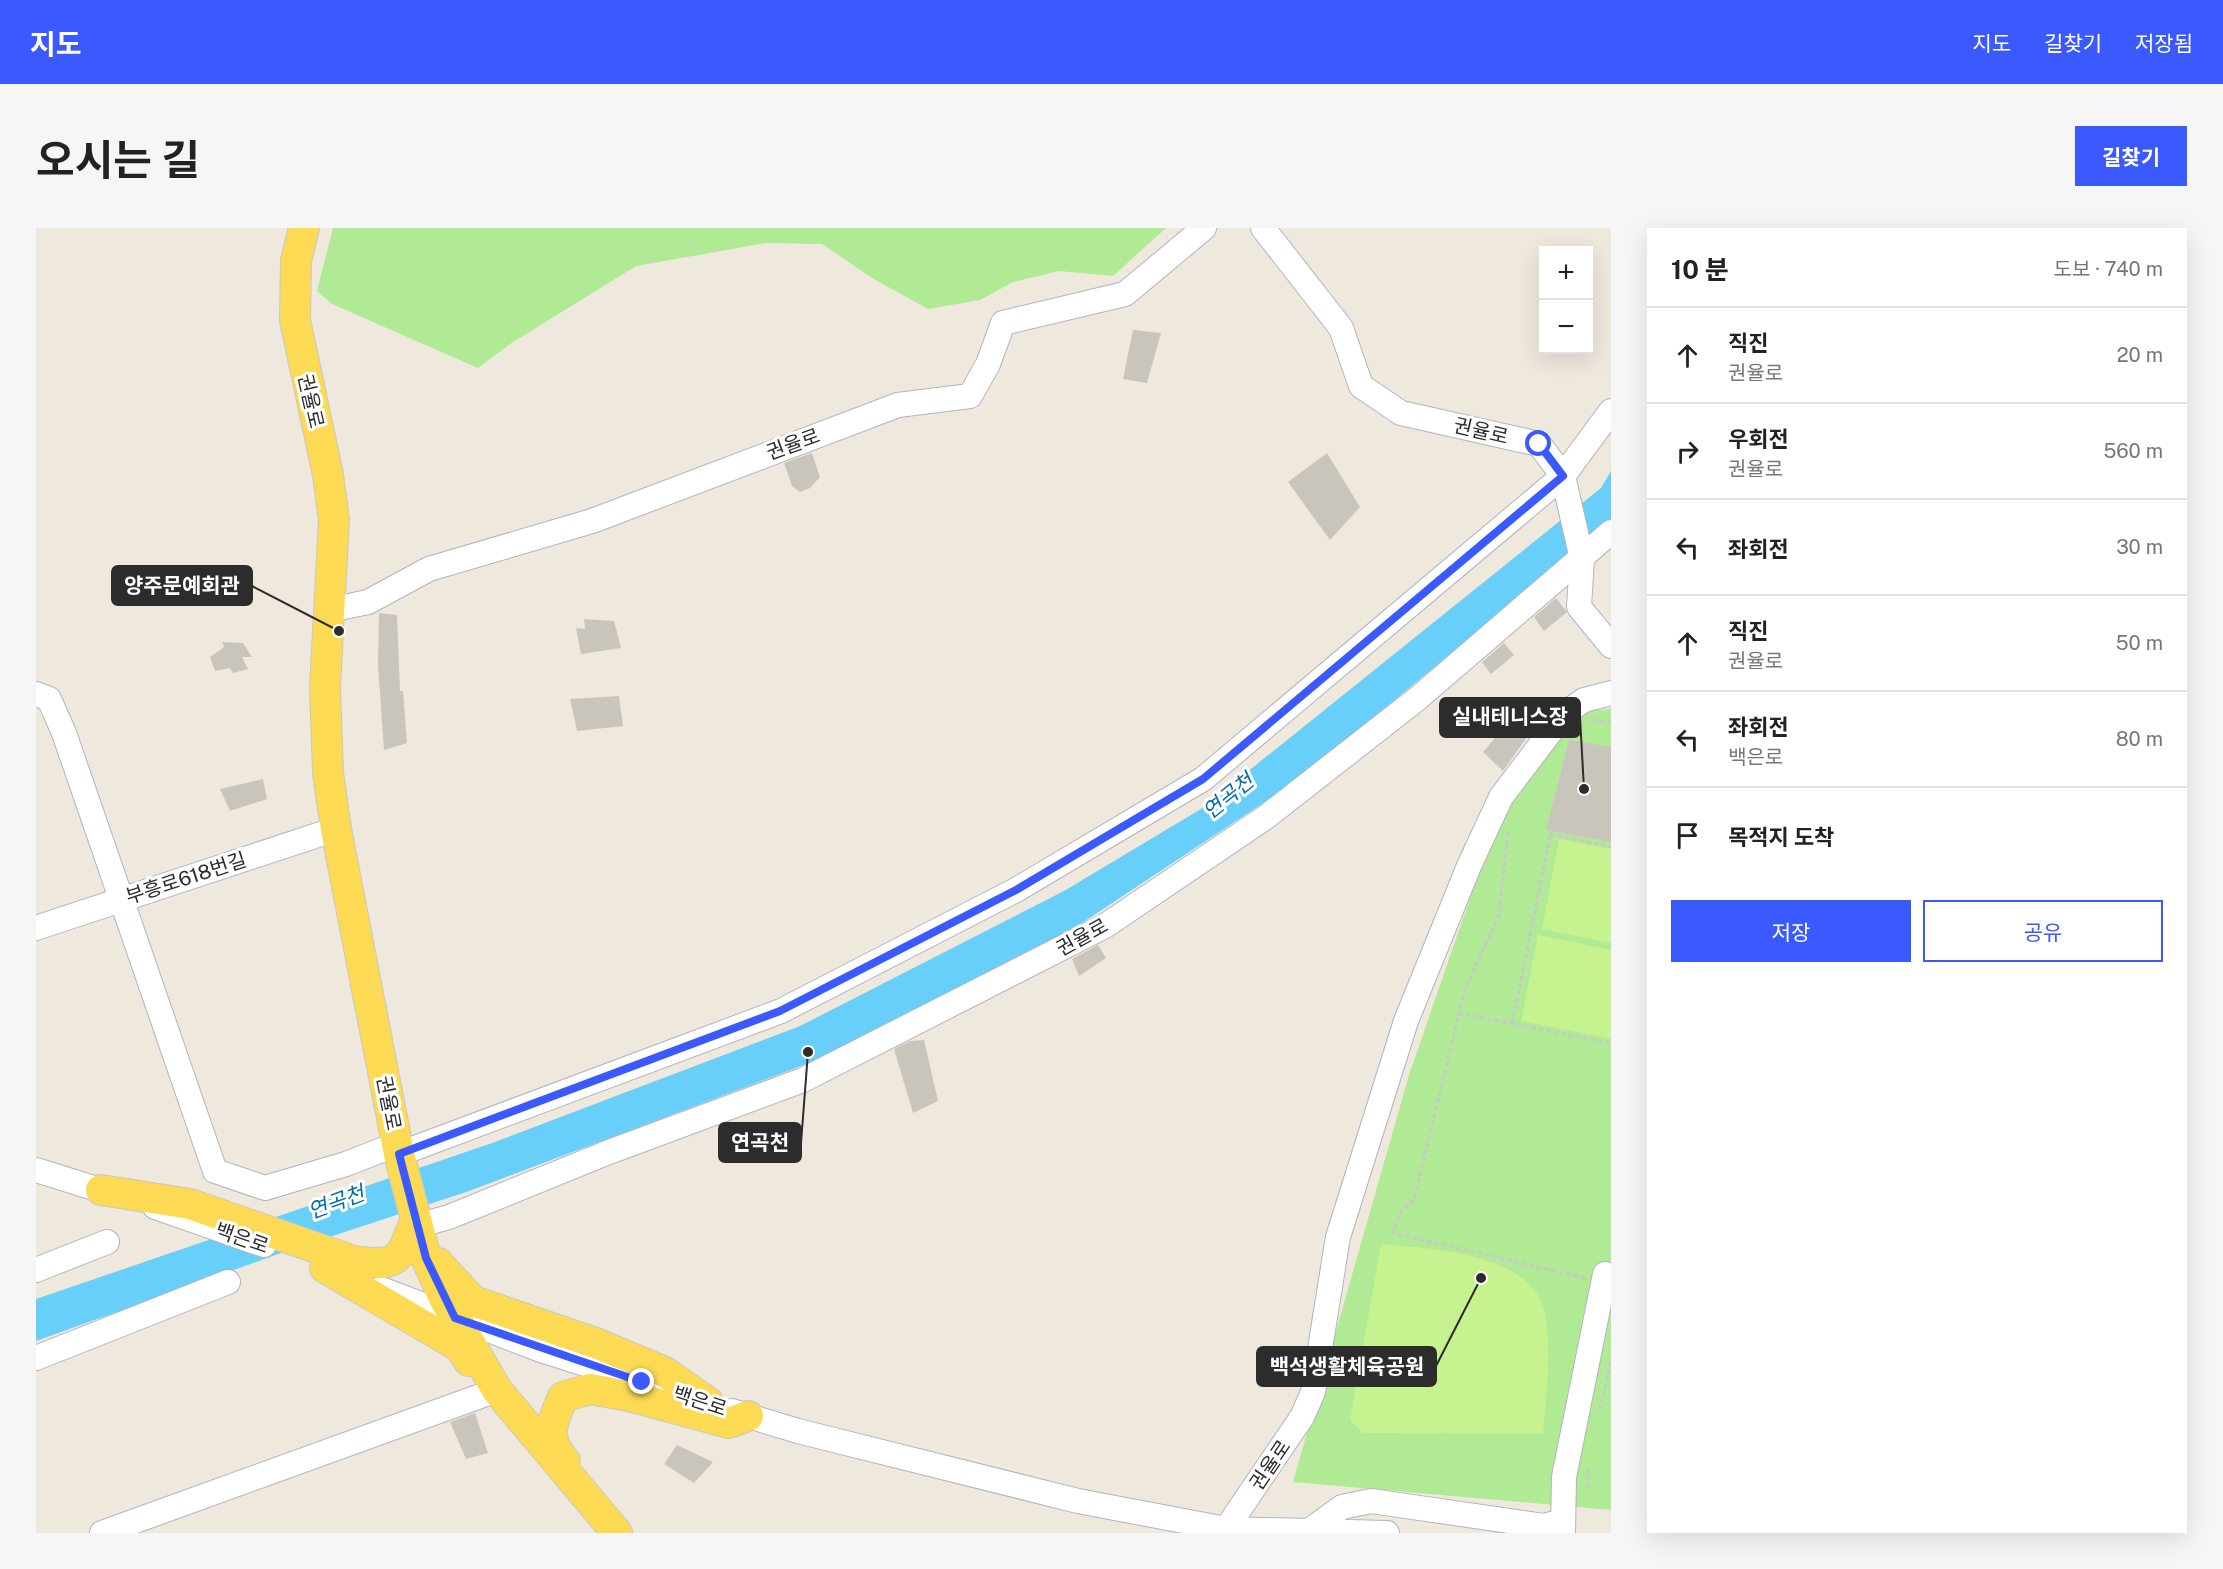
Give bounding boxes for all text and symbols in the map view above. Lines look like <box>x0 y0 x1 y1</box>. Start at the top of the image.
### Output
text: 지도 <box>30 27 82 60</box>
text: 지도 <box>1972 31 2011 56</box>
text: 길찾기 <box>2044 31 2102 56</box>
text: 저장됨 <box>2135 31 2193 56</box>
button: 길찾기 <box>2075 126 2187 186</box>
text: 오시는 길 <box>36 135 200 184</box>
map controls <box>1539 246 1593 354</box>
button: + <box>1539 246 1593 300</box>
text: 10 분 <box>1671 254 1729 285</box>
text: 도보 · 740 m <box>2054 257 2163 281</box>
button: − <box>1539 300 1593 354</box>
text: 직진 <box>1728 330 1768 356</box>
icon: ahead <box>1671 339 1704 372</box>
text: 20 m <box>2117 343 2163 367</box>
text: 권율로 <box>1728 361 1783 385</box>
street label: 권율로 <box>293 371 329 431</box>
street label: 권율로 <box>1451 413 1511 449</box>
street label: 권율로 <box>763 423 823 465</box>
text: 우회전 <box>1728 426 1789 452</box>
route start <box>1525 430 1551 456</box>
icon: right <box>1671 435 1704 468</box>
text: 560 m <box>2103 439 2163 463</box>
text: 권율로 <box>1728 457 1783 481</box>
icon: left <box>1671 531 1704 564</box>
text: 30 m <box>2116 535 2163 559</box>
text: 좌회전 <box>1728 536 1789 562</box>
callout: 양주문예회관 <box>112 566 252 605</box>
text: 양주문예회관 <box>124 573 240 598</box>
text: 직진 <box>1728 618 1768 644</box>
icon: ahead <box>1671 627 1704 660</box>
text: 50 m <box>2116 631 2163 655</box>
text: 권율로 <box>1728 649 1783 673</box>
callout: 실내테니스장 <box>1440 698 1580 737</box>
text: 실내테니스장 <box>1452 704 1568 729</box>
text: 좌회전 <box>1728 714 1789 740</box>
icon: left <box>1671 723 1704 756</box>
text: 80 m <box>2116 727 2163 751</box>
text: 백은로 <box>1728 745 1783 769</box>
water label: 연곡천 <box>1198 766 1260 824</box>
icon: arrive <box>1671 819 1704 852</box>
text: 목적지 도착 <box>1728 824 1834 850</box>
street label: 부흥로618번길 <box>123 847 249 909</box>
button: 저장 <box>1671 900 1911 962</box>
button: 공유 <box>1923 900 2163 962</box>
street label: 권율로 <box>1052 913 1112 961</box>
street label: 권율로 <box>372 1074 406 1132</box>
callout: 연곡천 <box>719 1123 801 1162</box>
text: 연곡천 <box>731 1130 789 1155</box>
water label: 연곡천 <box>304 1179 370 1224</box>
street label: 백은로 <box>212 1218 272 1258</box>
callout: 백석생활체육공원 <box>1257 1347 1436 1386</box>
text: 백석생활체육공원 <box>1270 1354 1424 1379</box>
route end <box>628 1368 654 1394</box>
street label: 백은로 <box>670 1381 730 1421</box>
street label: 권율로 <box>1245 1435 1295 1495</box>

